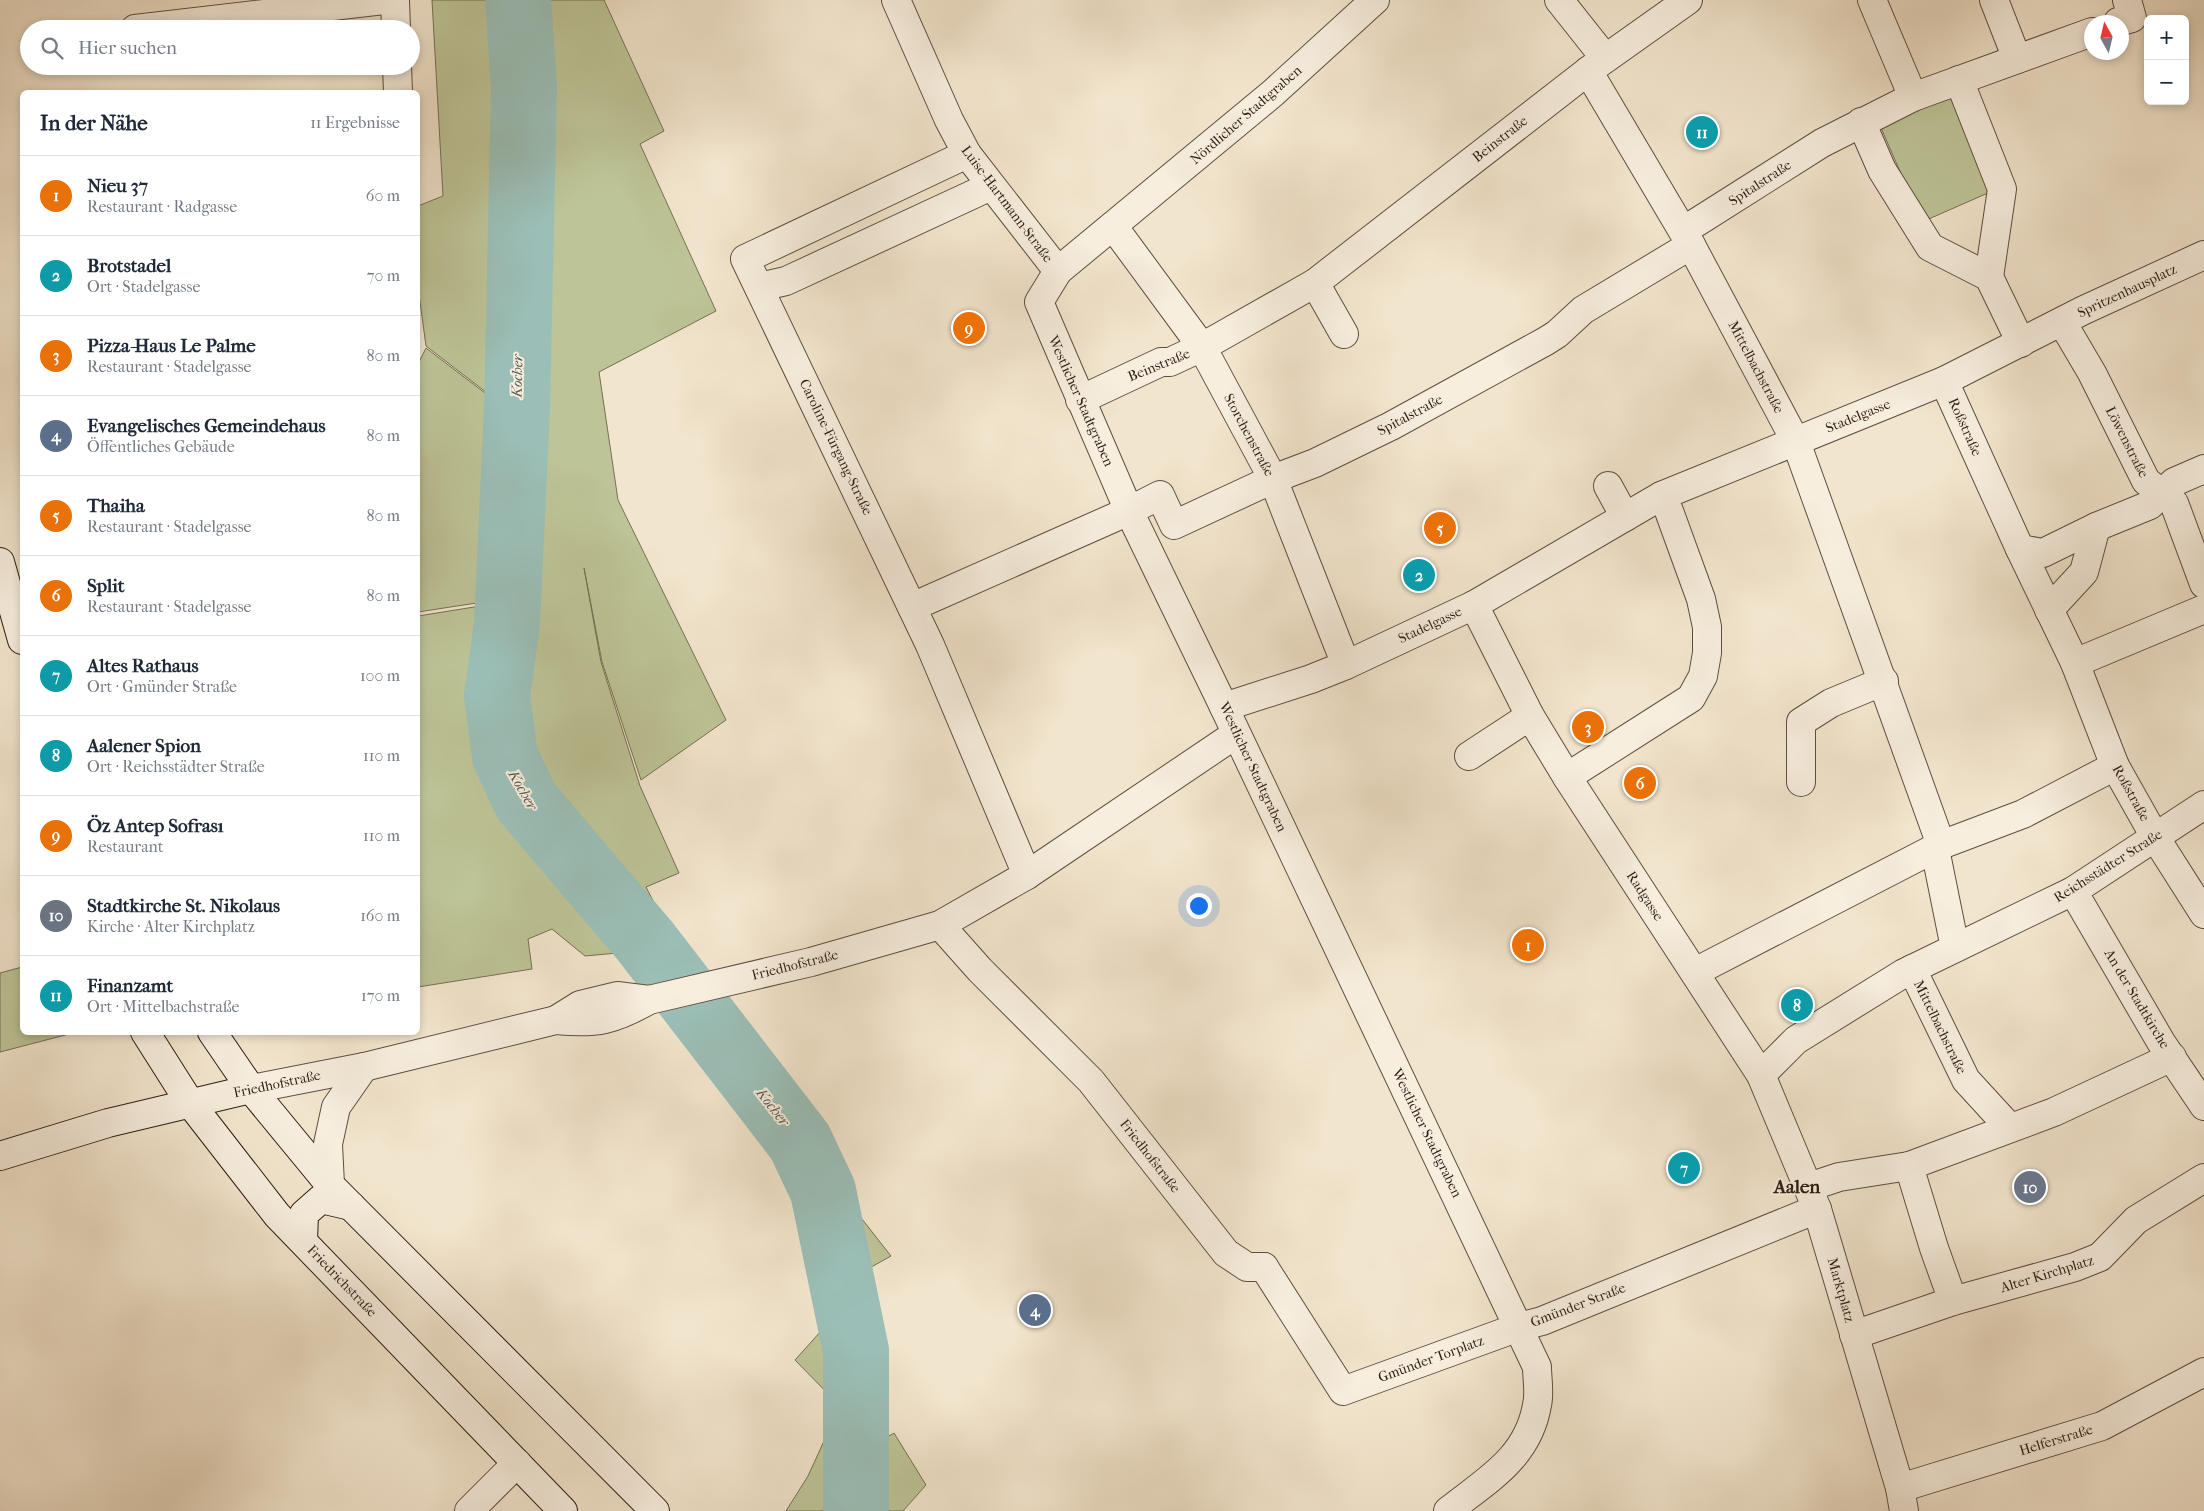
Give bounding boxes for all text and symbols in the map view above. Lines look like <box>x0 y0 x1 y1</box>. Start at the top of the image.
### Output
north arrow <box>2084 15 2129 60</box>
map controls <box>2144 15 2189 105</box>
button: + <box>2144 15 2189 60</box>
search box <box>20 20 420 75</box>
icon: search <box>38 34 66 62</box>
text: Hier suchen <box>78 37 177 59</box>
button: − <box>2144 60 2189 105</box>
street label: Nördlicher Stadtgraben <box>1187 62 1305 168</box>
text: In der Nähe <box>40 111 148 135</box>
street label: Beinstraße <box>1469 112 1531 166</box>
text: 11 Ergebnisse <box>310 113 400 132</box>
pin: 11 <box>1686 113 1718 151</box>
street label: Luise-Hartmann-Straße <box>957 142 1057 266</box>
street label: Spitalstraße <box>1725 156 1795 210</box>
text: Nieu 37 <box>87 175 148 197</box>
text: 1 <box>53 186 59 205</box>
text: 60 m <box>366 186 400 205</box>
text: Restaurant · Radgasse <box>87 197 237 216</box>
text: Brotstadel <box>87 255 171 277</box>
street label: Spritzenhausplatz <box>2075 261 2179 321</box>
text: 2 <box>52 266 60 285</box>
text: 70 m <box>367 266 400 285</box>
text: Ort · Stadelgasse <box>87 277 200 296</box>
pin: 9 <box>953 309 985 347</box>
street label: Mittelbachstraße <box>1724 318 1788 416</box>
street label: Westlicher Stadtgraben <box>1044 332 1118 469</box>
text: Pizza-Haus Le Palme <box>87 335 256 357</box>
street label: Beinstraße <box>1125 345 1193 385</box>
text: 3 <box>53 346 59 365</box>
text: 80 m <box>366 346 400 365</box>
water label: Kocher <box>508 353 526 399</box>
text: Restaurant · Stadelgasse <box>87 357 251 376</box>
street label: Caroline-Fürgang-Straße <box>796 376 876 518</box>
street label: Storchenstraße <box>1220 391 1278 479</box>
street label: Spitalstraße <box>1375 391 1446 439</box>
street label: Stadelgasse <box>1823 395 1893 437</box>
street label: Roßstraße <box>1945 395 1985 459</box>
street label: Löwenstraße <box>2102 404 2152 481</box>
text: Evangelisches Gemeindehaus <box>87 415 326 437</box>
text: 4 <box>51 426 61 445</box>
text: 80 m <box>366 426 400 445</box>
text: Öffentliches Gebäude <box>87 437 235 456</box>
text: Thaiha <box>87 495 145 517</box>
text: 5 <box>53 506 59 525</box>
text: 80 m <box>366 506 400 525</box>
pin: 5 <box>1424 509 1456 547</box>
text: Restaurant · Stadelgasse <box>87 517 251 536</box>
pin: 2 <box>1403 556 1435 594</box>
text: Split <box>87 575 124 597</box>
text: 6 <box>52 586 60 605</box>
text: 80 m <box>366 586 400 605</box>
text: Restaurant · Stadelgasse <box>87 597 251 616</box>
street label: Stadelgasse <box>1395 603 1465 647</box>
text: Altes Rathaus <box>87 655 199 677</box>
text: 7 <box>52 666 60 685</box>
text: 100 m <box>360 666 400 685</box>
text: Ort · Gmünder Straße <box>87 677 237 696</box>
street label: Westlicher Stadtgraben <box>1215 698 1291 835</box>
pin: 3 <box>1572 708 1604 746</box>
text: Aalener Spion <box>87 735 201 757</box>
text: 8 <box>52 746 60 765</box>
text: 110 m <box>363 746 400 765</box>
text: Ort · Reichsstädter Straße <box>87 757 265 776</box>
street label: Roßstraße <box>2109 762 2153 824</box>
pin: 6 <box>1624 764 1656 802</box>
water label: Kocher <box>504 766 542 814</box>
text: Öz Antep Sofrası <box>87 815 223 837</box>
text: 9 <box>52 826 60 845</box>
text: 110 m <box>363 826 400 845</box>
street label: Reichsstädter Straße <box>2051 826 2165 906</box>
text: Restaurant <box>87 837 163 856</box>
street label: Radgasse <box>1623 868 1667 924</box>
your location <box>1186 893 1212 919</box>
text: Stadtkirche St. Nikolaus <box>87 895 280 917</box>
text: 10 <box>49 906 63 925</box>
text: 160 m <box>360 906 400 925</box>
text: Kirche · Alter Kirchplatz <box>87 917 255 936</box>
pin: 1 <box>1512 926 1544 964</box>
street label: An der Stadtkirche <box>2100 945 2173 1052</box>
street label: Friedhofstraße <box>750 946 840 984</box>
text: Finanzamt <box>87 975 173 997</box>
street label: Mittelbachstraße <box>1910 977 1970 1077</box>
text: 11 <box>50 986 62 1005</box>
text: 170 m <box>361 986 400 1005</box>
pin: 8 <box>1781 986 1813 1024</box>
text: Ort · Mittelbachstraße <box>87 997 239 1016</box>
street label: Westlicher Stadtgraben <box>1388 1065 1466 1200</box>
street label: Friedhofstraße <box>232 1066 322 1102</box>
water label: Kocher <box>752 1084 794 1131</box>
street label: Friedhofstraße <box>1116 1116 1184 1196</box>
pin: 7 <box>1668 1149 1700 1187</box>
pin: 10 <box>2014 1168 2046 1206</box>
district label: Aalen <box>1773 1176 1821 1198</box>
street label: Friedrichstraße <box>304 1242 381 1320</box>
street label: Alter Kirchplatz <box>1997 1252 2096 1297</box>
street label: Marktplatz <box>1824 1256 1858 1324</box>
street label: Gmünder Straße <box>1528 1279 1628 1331</box>
pin: 4 <box>1019 1291 1051 1329</box>
street label: Gmünder Torplatz <box>1376 1332 1486 1386</box>
street label: Helferstraße <box>2017 1421 2095 1459</box>

